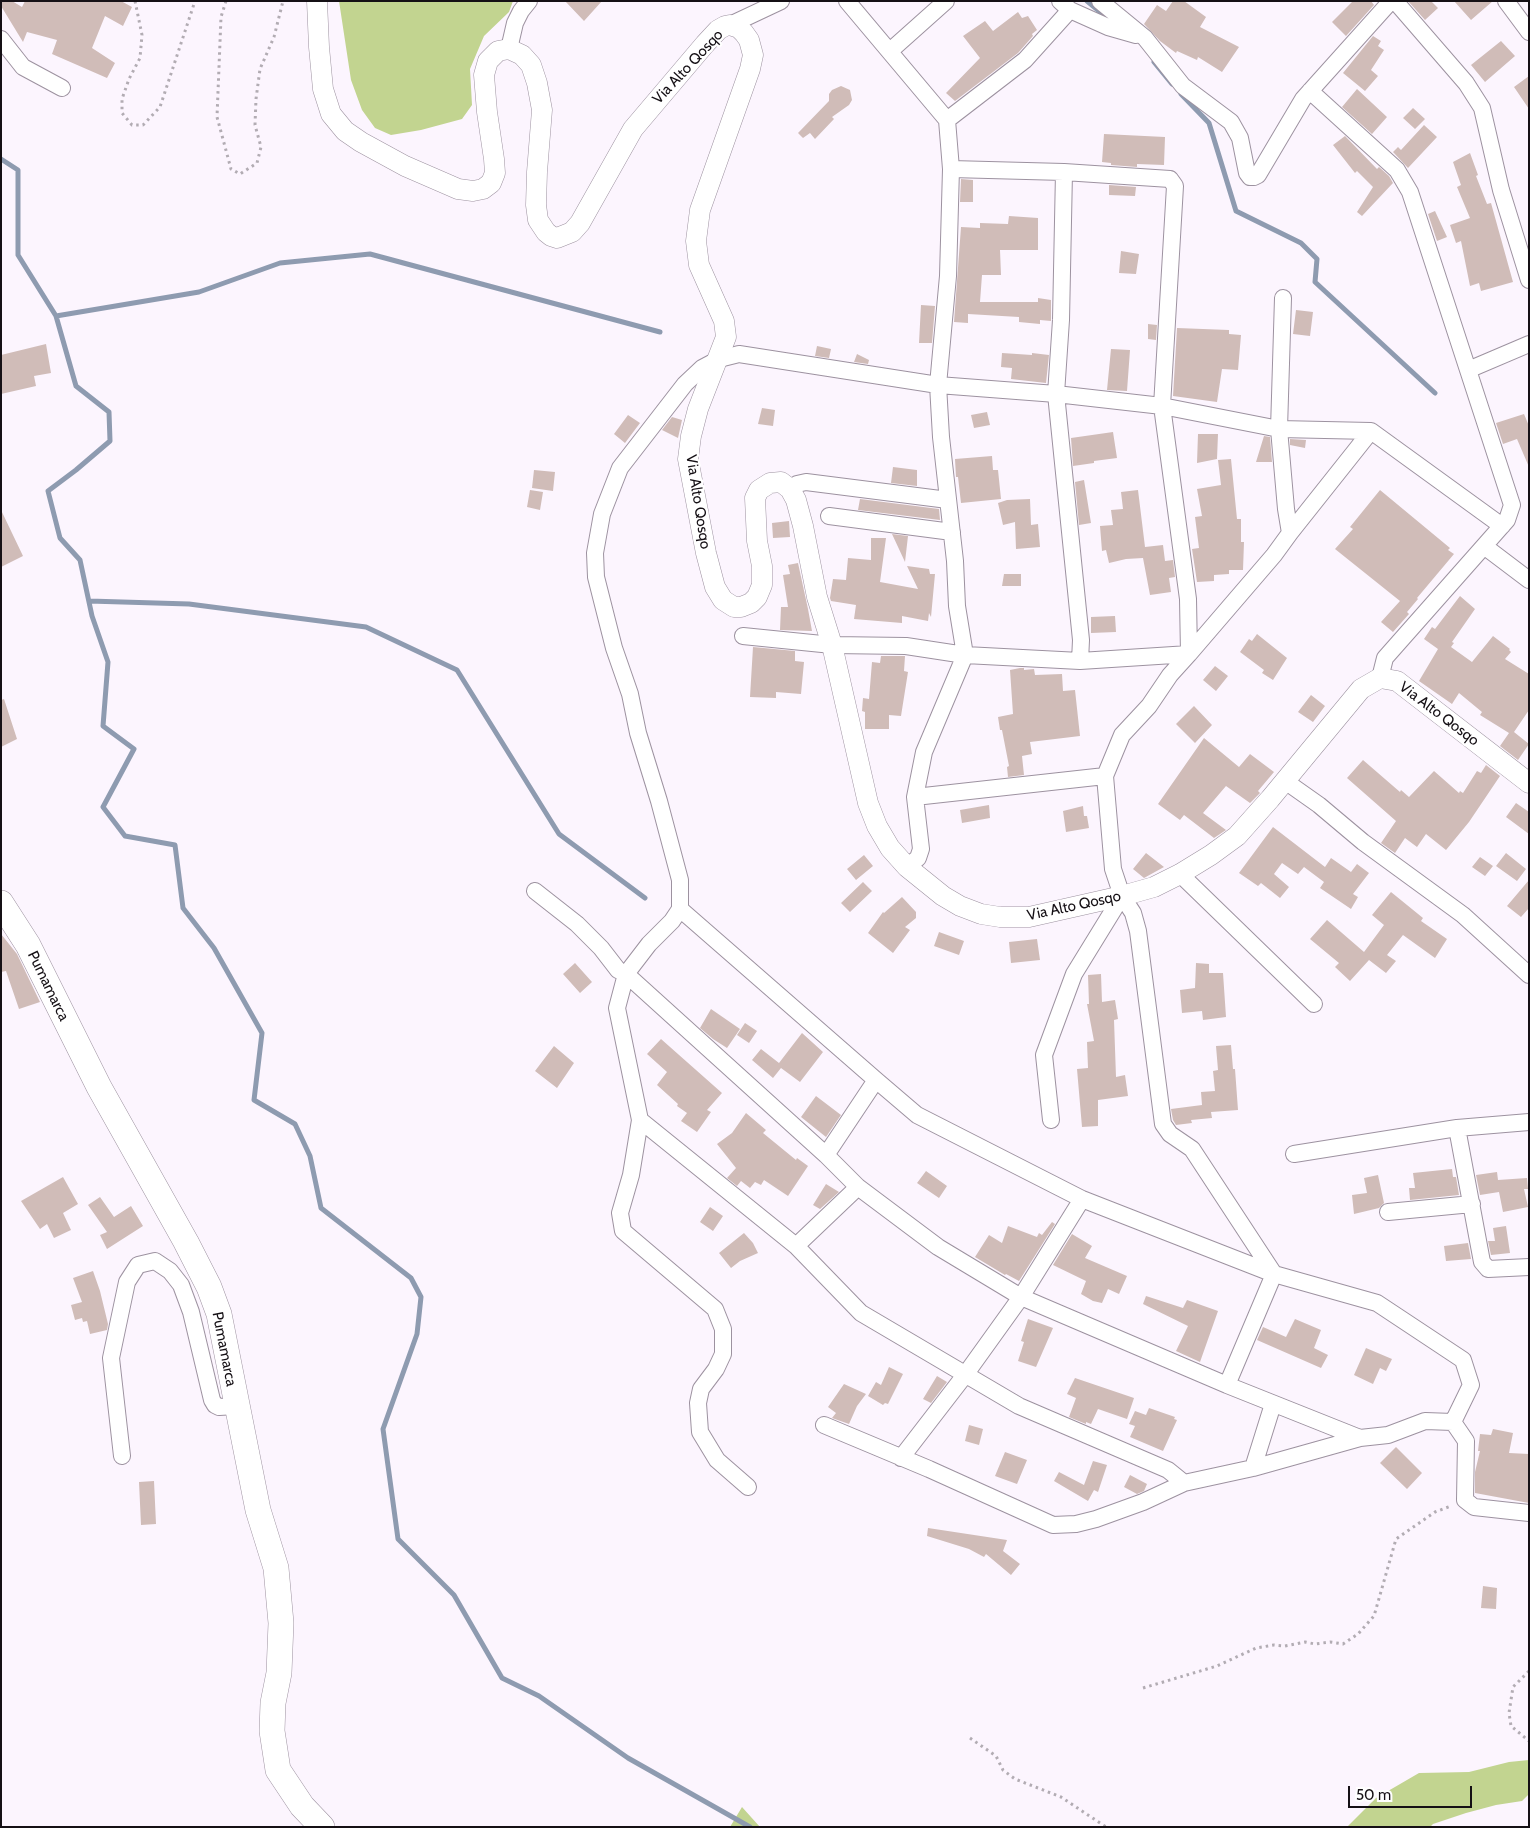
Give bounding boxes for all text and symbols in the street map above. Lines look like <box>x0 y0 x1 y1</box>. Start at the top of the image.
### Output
street label: Via Alto Qosqo <box>649 26 727 108</box>
street label: Via Alto Qosqo <box>682 454 714 550</box>
street label: Via Alto Qosqo <box>1396 678 1482 750</box>
street label: Via Alto Qosqo <box>1026 887 1122 925</box>
street label: Pumamarca <box>23 948 73 1024</box>
street label: Pumamarca <box>208 1310 240 1388</box>
scale bar <box>1350 1776 1474 1808</box>
text: 50 m <box>1356 1786 1391 1804</box>

